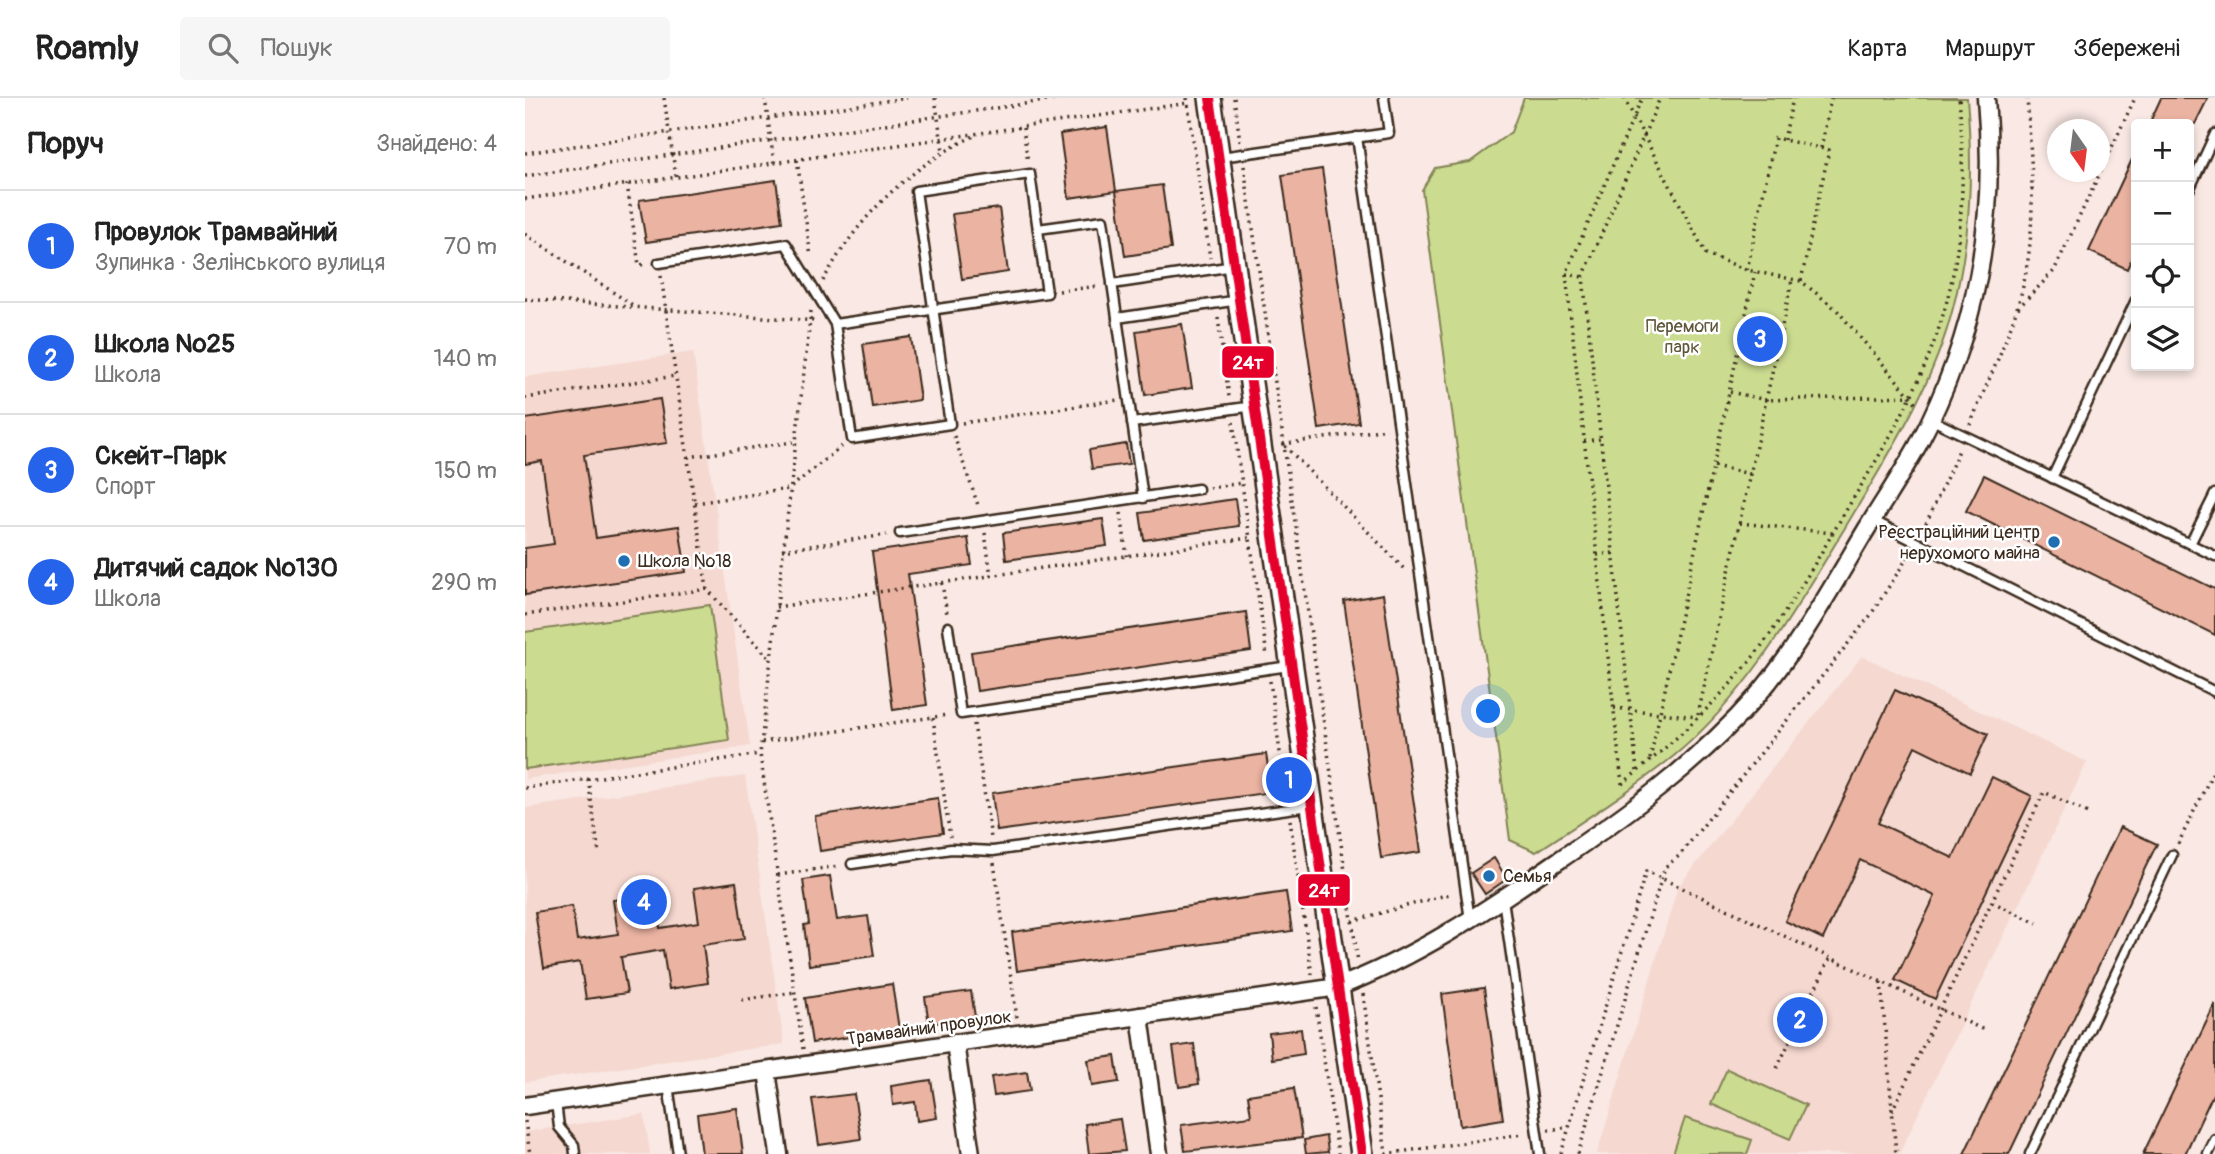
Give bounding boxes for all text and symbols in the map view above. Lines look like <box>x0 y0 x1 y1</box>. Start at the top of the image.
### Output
search box <box>180 17 670 80</box>
text: Roamly <box>35 28 138 69</box>
icon: search <box>204 29 242 67</box>
text: Пошук <box>260 32 333 64</box>
text: Карта <box>1848 34 1907 63</box>
text: Маршрут <box>1945 34 2035 63</box>
text: Збережені <box>2073 34 2180 63</box>
north arrow <box>2047 119 2110 182</box>
map controls <box>2131 119 2194 371</box>
button: + <box>2131 119 2194 182</box>
text: Поруч <box>28 125 104 162</box>
text: Знайдено: 4 <box>377 129 497 158</box>
button: − <box>2131 182 2194 245</box>
text: Провулок Трамвайний <box>95 216 338 248</box>
text: 1 <box>47 232 56 261</box>
text: 70 m <box>444 232 497 261</box>
button: locate <box>2131 245 2194 308</box>
text: Зупинка · Зелінського вулиця <box>95 248 385 277</box>
button: layers <box>2131 308 2194 371</box>
pin: 3 <box>1737 313 1783 365</box>
park label: Перемоги парк <box>1646 315 1718 359</box>
text: Школа №25 <box>95 328 235 360</box>
text: 2 <box>45 344 57 373</box>
text: 140 m <box>434 344 497 373</box>
line badge: 24т <box>1221 345 1275 379</box>
text: 24т <box>1232 351 1264 375</box>
text: Школа <box>95 360 161 389</box>
text: Скейт-Парк <box>95 440 227 472</box>
text: 3 <box>45 456 57 485</box>
text: 150 m <box>434 456 497 485</box>
text: Спорт <box>95 472 156 501</box>
place label: Реєстраційний центр нерухомого майна <box>1879 521 2040 565</box>
marker: Реєстраційний центр нерухомого майна <box>2046 534 2062 550</box>
place label: Школа №18 <box>638 550 731 573</box>
text: Дитячий садок №130 <box>95 552 338 584</box>
marker: Школа №18 <box>616 553 632 569</box>
text: 4 <box>44 568 58 597</box>
text: 290 m <box>431 568 497 597</box>
text: Школа <box>95 584 161 613</box>
your location <box>1471 694 1505 728</box>
pin: 1 <box>1266 754 1312 806</box>
place label: Семья <box>1503 865 1552 888</box>
marker: Семья <box>1481 868 1497 884</box>
line badge: 24т <box>1297 873 1351 907</box>
pin: 4 <box>621 876 667 928</box>
text: 24т <box>1308 879 1340 903</box>
pin: 2 <box>1777 994 1823 1046</box>
street label: Трамвайний провулок <box>845 1005 1013 1051</box>

